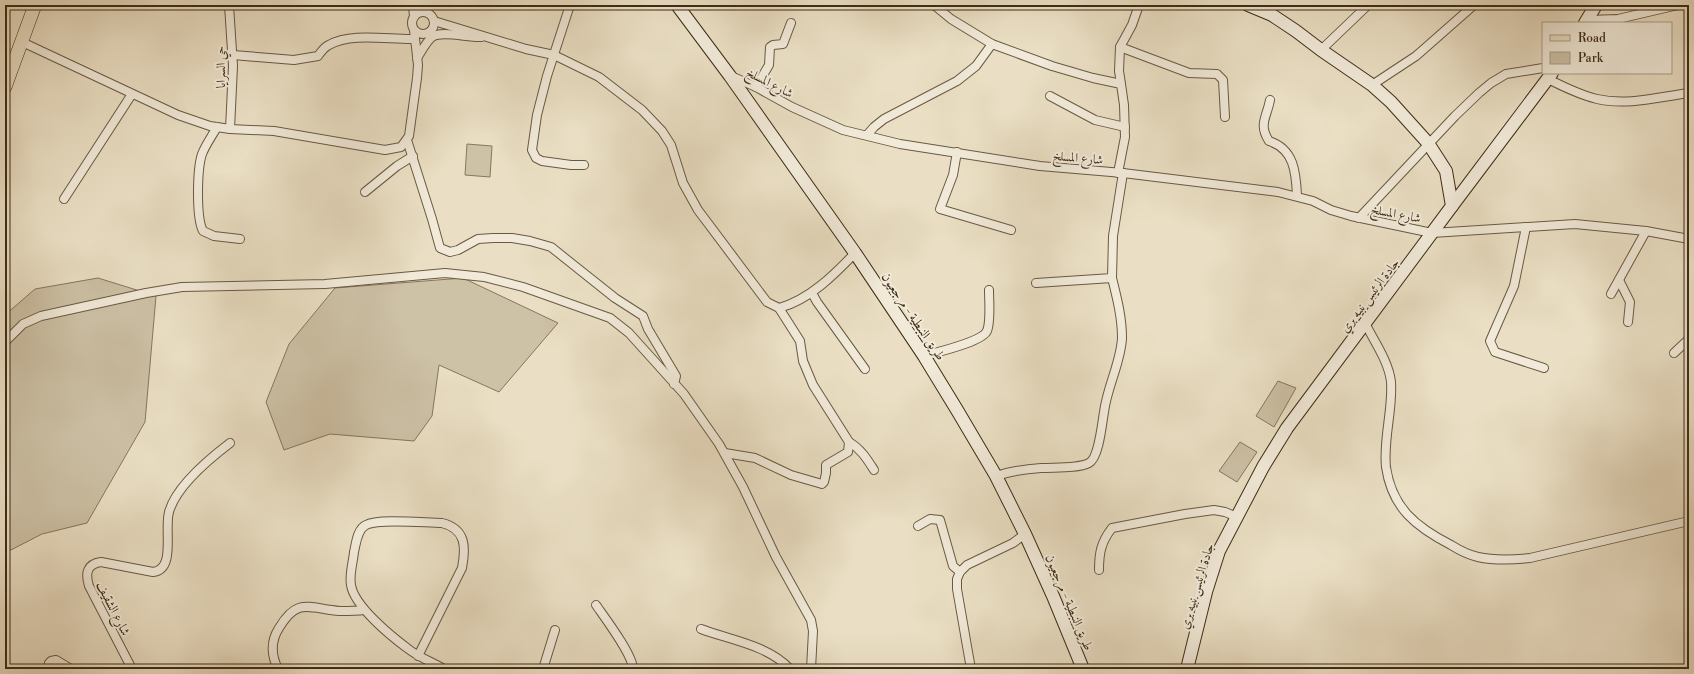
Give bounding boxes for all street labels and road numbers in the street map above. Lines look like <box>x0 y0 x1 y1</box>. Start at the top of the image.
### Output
street label: حي السرايا <box>213 46 232 88</box>
street label: شارع المسلخ <box>742 64 796 104</box>
street label: شارع المسلخ <box>1052 148 1104 171</box>
street label: شارع المسلخ <box>1369 201 1422 230</box>
street label: جادة الرئيس نبيه بري <box>1337 255 1405 337</box>
street label: طريق النبطية - مرجعيون <box>877 270 949 364</box>
street label: جادة الرئيس نبيه بري <box>1176 541 1220 632</box>
street label: طريق النبطية - مرجعيون <box>1041 552 1097 653</box>
street label: شارع الشقيف <box>90 579 134 640</box>

